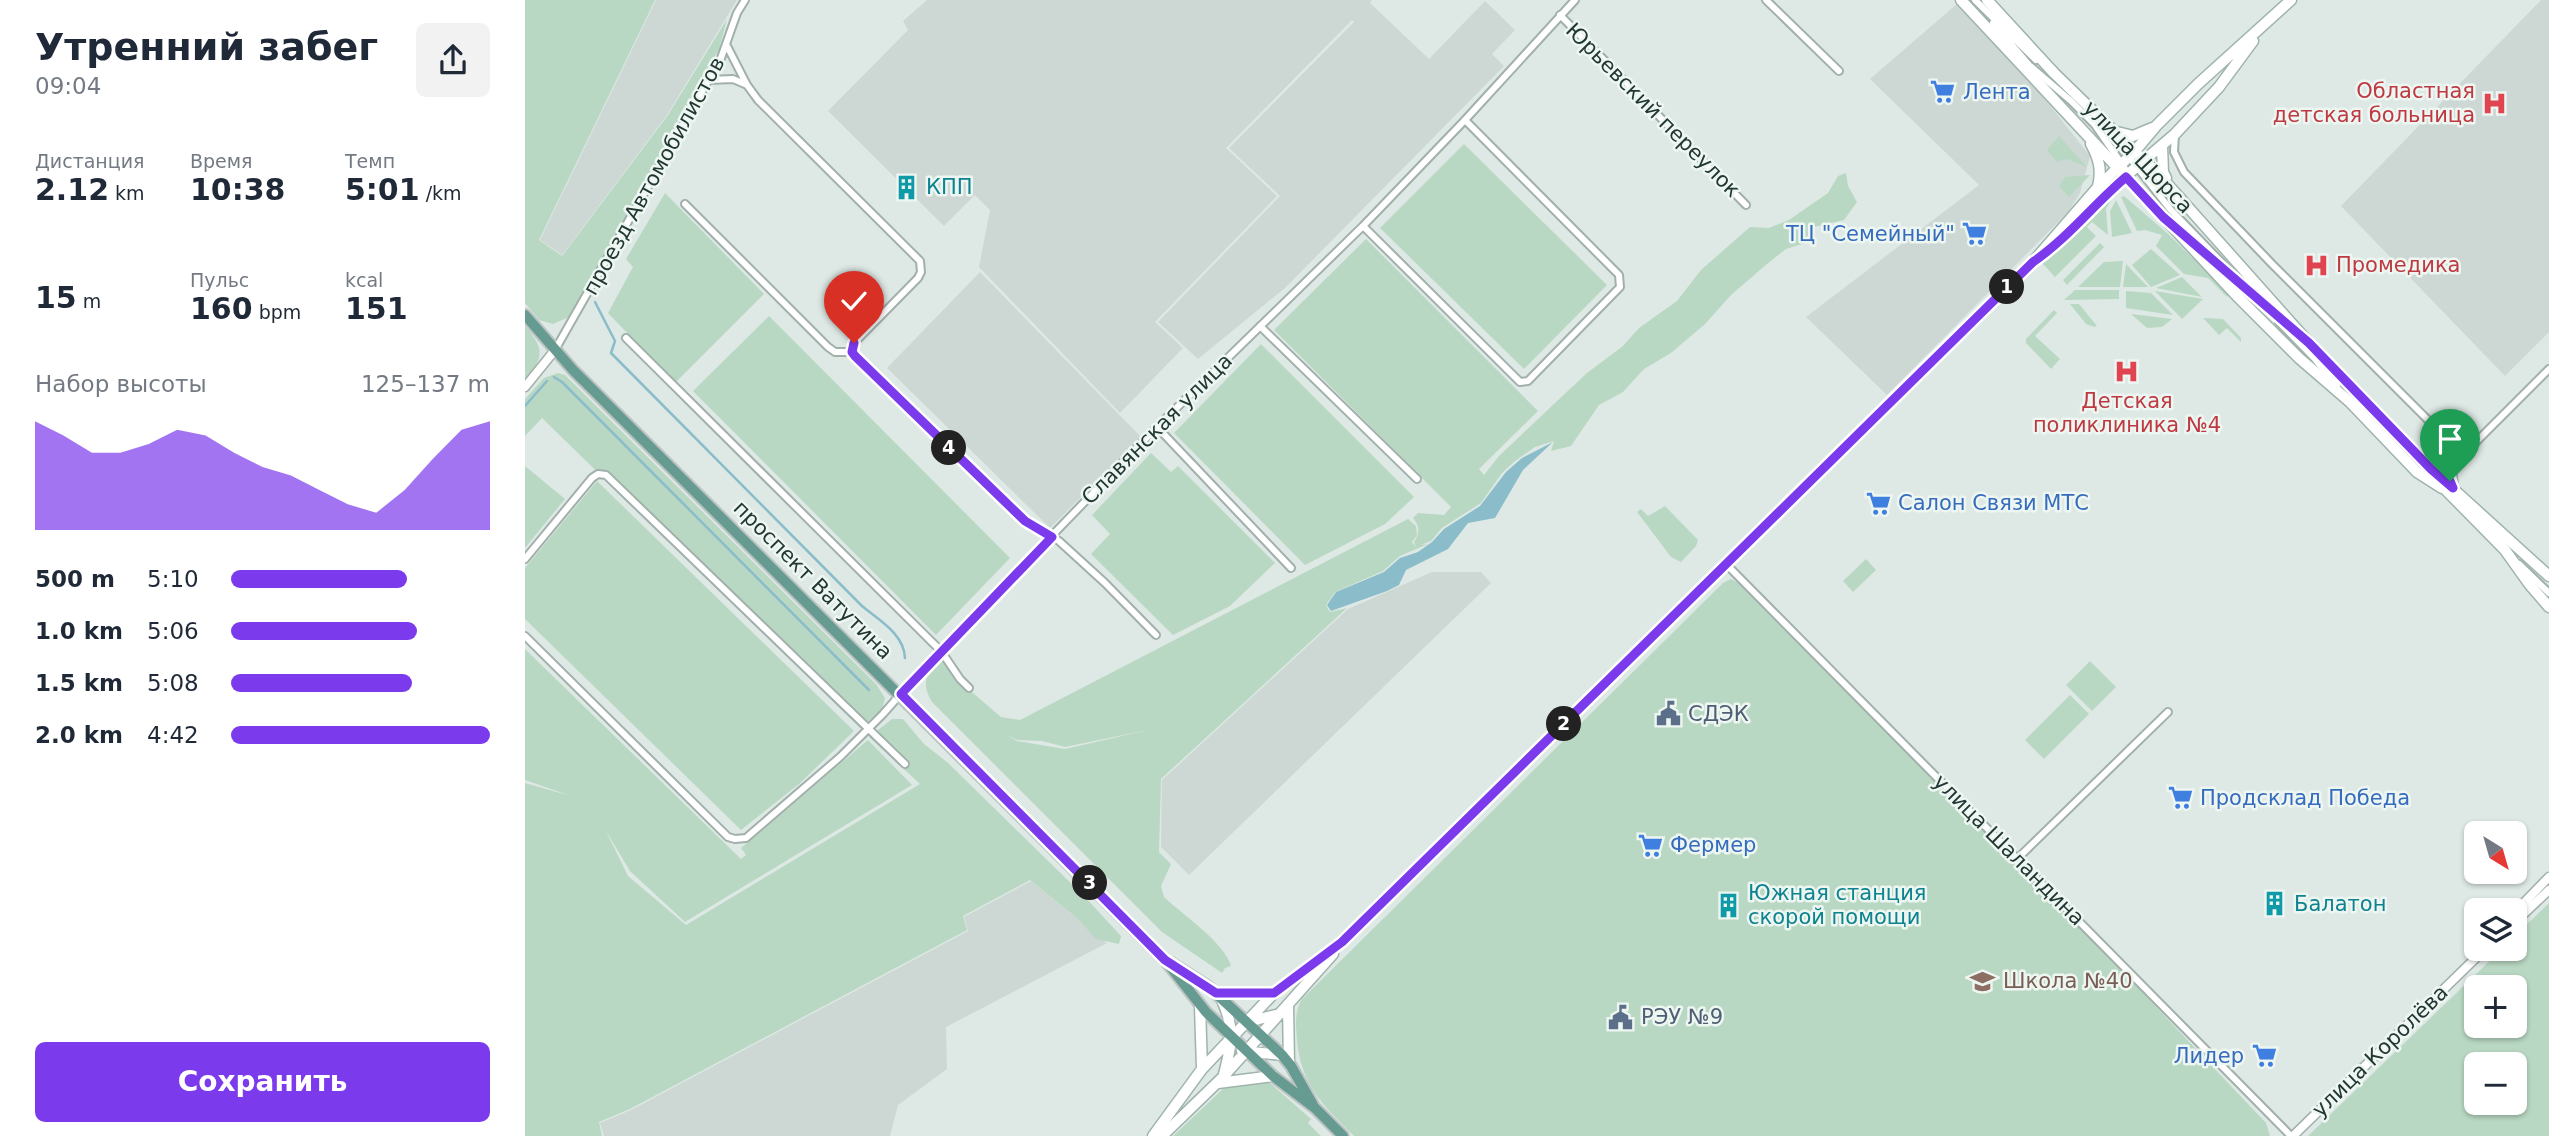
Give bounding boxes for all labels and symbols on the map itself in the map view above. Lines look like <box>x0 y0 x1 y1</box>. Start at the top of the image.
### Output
street label: Юрьевский переулок <box>1561 18 1745 202</box>
street label: проезд Автомобилистов <box>578 53 730 299</box>
supermarket icon: Лента <box>1929 78 1957 106</box>
place label: Областная детская больница <box>2273 79 2475 127</box>
place label: Лента <box>1963 80 2031 104</box>
hospital icon: Областная детская больница <box>2481 89 2509 117</box>
street label: улица Щорса <box>2078 96 2198 218</box>
building icon: КПП <box>892 173 920 201</box>
place label: КПП <box>926 175 973 199</box>
supermarket icon: ТЦ "Семейный" <box>1961 220 1989 248</box>
place label: ТЦ "Семейный" <box>1785 222 1955 246</box>
hospital icon: Промедика <box>2302 251 2330 279</box>
place label: Промедика <box>2336 253 2460 277</box>
pin: 1 <box>1989 270 2025 304</box>
pin <box>824 271 884 343</box>
street label: Славянская улица <box>1077 349 1237 509</box>
hospital icon: Детская поликлиника №4 <box>2113 358 2141 386</box>
place label: Детская поликлиника №4 <box>2033 389 2221 437</box>
pin <box>2420 409 2480 481</box>
pin: 4 <box>931 430 967 466</box>
supermarket icon: Салон Связи МТС <box>1864 489 1892 517</box>
place label: Салон Связи МТС <box>1898 491 2089 515</box>
street label: проспект Ватутина <box>729 496 897 664</box>
public building icon: СДЭК <box>1654 700 1682 728</box>
place label: СДЭК <box>1688 702 1749 726</box>
pin: 2 <box>1546 706 1581 742</box>
street label: улица Шаландина <box>1929 770 2089 930</box>
supermarket icon: Продсклад Победа <box>2166 784 2194 812</box>
place label: Продсклад Победа <box>2200 786 2410 810</box>
north arrow <box>2464 821 2527 884</box>
supermarket icon: Фермер <box>1636 831 1664 859</box>
place label: Фермер <box>1670 833 1756 857</box>
pin: 3 <box>1073 866 1107 900</box>
place label: Южная станция скорой помощи <box>1748 881 1926 929</box>
building icon: Балатон <box>2260 890 2288 918</box>
building icon: Южная станция скорой помощи <box>1714 891 1742 919</box>
place label: Балатон <box>2294 892 2386 916</box>
school or university icon: Школа №40 <box>1969 967 1997 995</box>
place label: Школа №40 <box>2003 969 2133 993</box>
street label: улица Королёва <box>2307 980 2453 1122</box>
public building icon: РЭУ №9 <box>1607 1003 1635 1031</box>
place label: РЭУ №9 <box>1641 1005 1723 1029</box>
supermarket icon: Лидер <box>2250 1042 2278 1070</box>
place label: Лидер <box>2174 1044 2244 1068</box>

